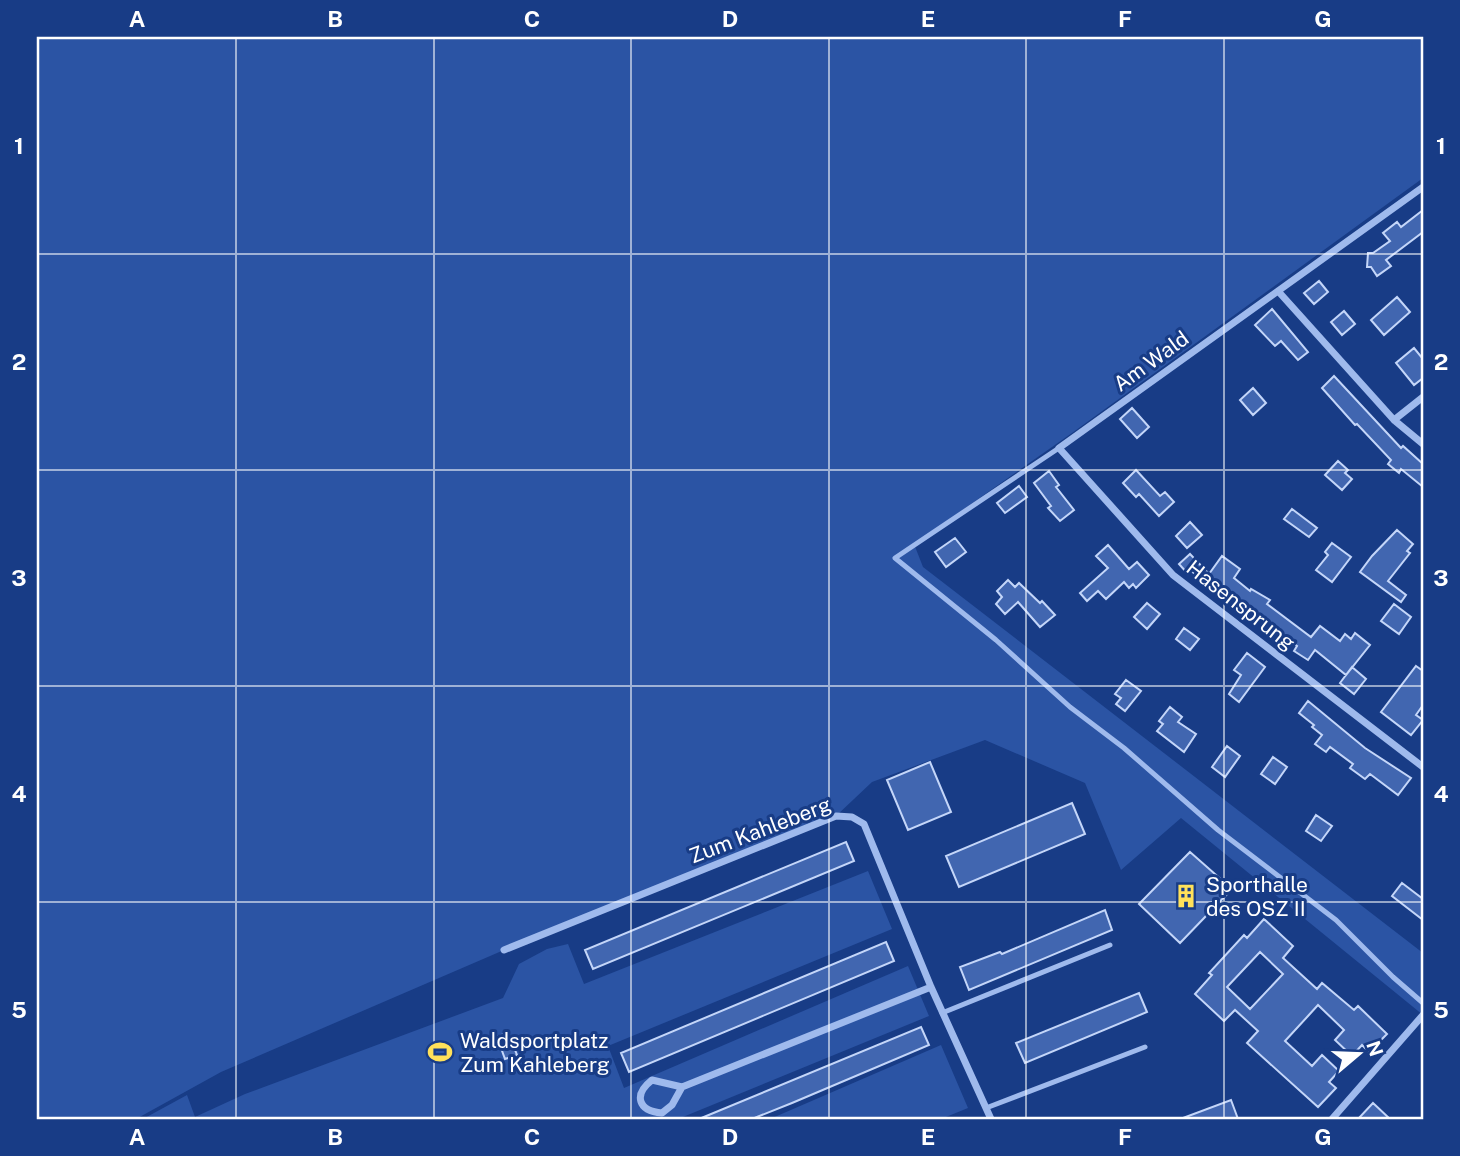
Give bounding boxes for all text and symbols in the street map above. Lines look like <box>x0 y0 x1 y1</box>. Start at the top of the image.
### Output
text: A <box>129 5 146 32</box>
text: B <box>327 5 343 32</box>
text: C <box>524 5 540 32</box>
text: D <box>722 5 738 32</box>
text: E <box>921 5 935 32</box>
text: F <box>1118 5 1132 32</box>
text: G <box>1314 5 1332 32</box>
text: 1 <box>14 132 24 159</box>
text: 1 <box>1436 132 1446 159</box>
street label: Am Wald <box>1109 325 1193 397</box>
text: 2 <box>12 348 26 375</box>
text: 2 <box>1434 348 1448 375</box>
street label: Hasensprung <box>1182 555 1300 655</box>
text: 3 <box>11 564 27 591</box>
text: 3 <box>1433 564 1449 591</box>
text: 4 <box>11 780 27 807</box>
text: 4 <box>1433 780 1449 807</box>
street label: Zum Kahleberg <box>686 791 834 869</box>
place label: Sporthalle des OSZ II <box>1206 872 1308 921</box>
building icon: Sporthalle des OSZ II <box>1172 882 1200 910</box>
text: 5 <box>11 996 27 1023</box>
text: 5 <box>1433 996 1449 1023</box>
north arrow <box>1324 1020 1394 1090</box>
place label: Waldsportplatz Zum Kahleberg <box>460 1028 610 1077</box>
sports icon: Waldsportplatz Zum Kahleberg <box>426 1038 454 1066</box>
text: N <box>1362 1038 1388 1059</box>
text: A <box>129 1123 146 1150</box>
text: B <box>327 1123 343 1150</box>
text: C <box>524 1123 540 1150</box>
text: D <box>722 1123 738 1150</box>
text: E <box>921 1123 935 1150</box>
text: F <box>1118 1123 1132 1150</box>
text: G <box>1314 1123 1332 1150</box>

